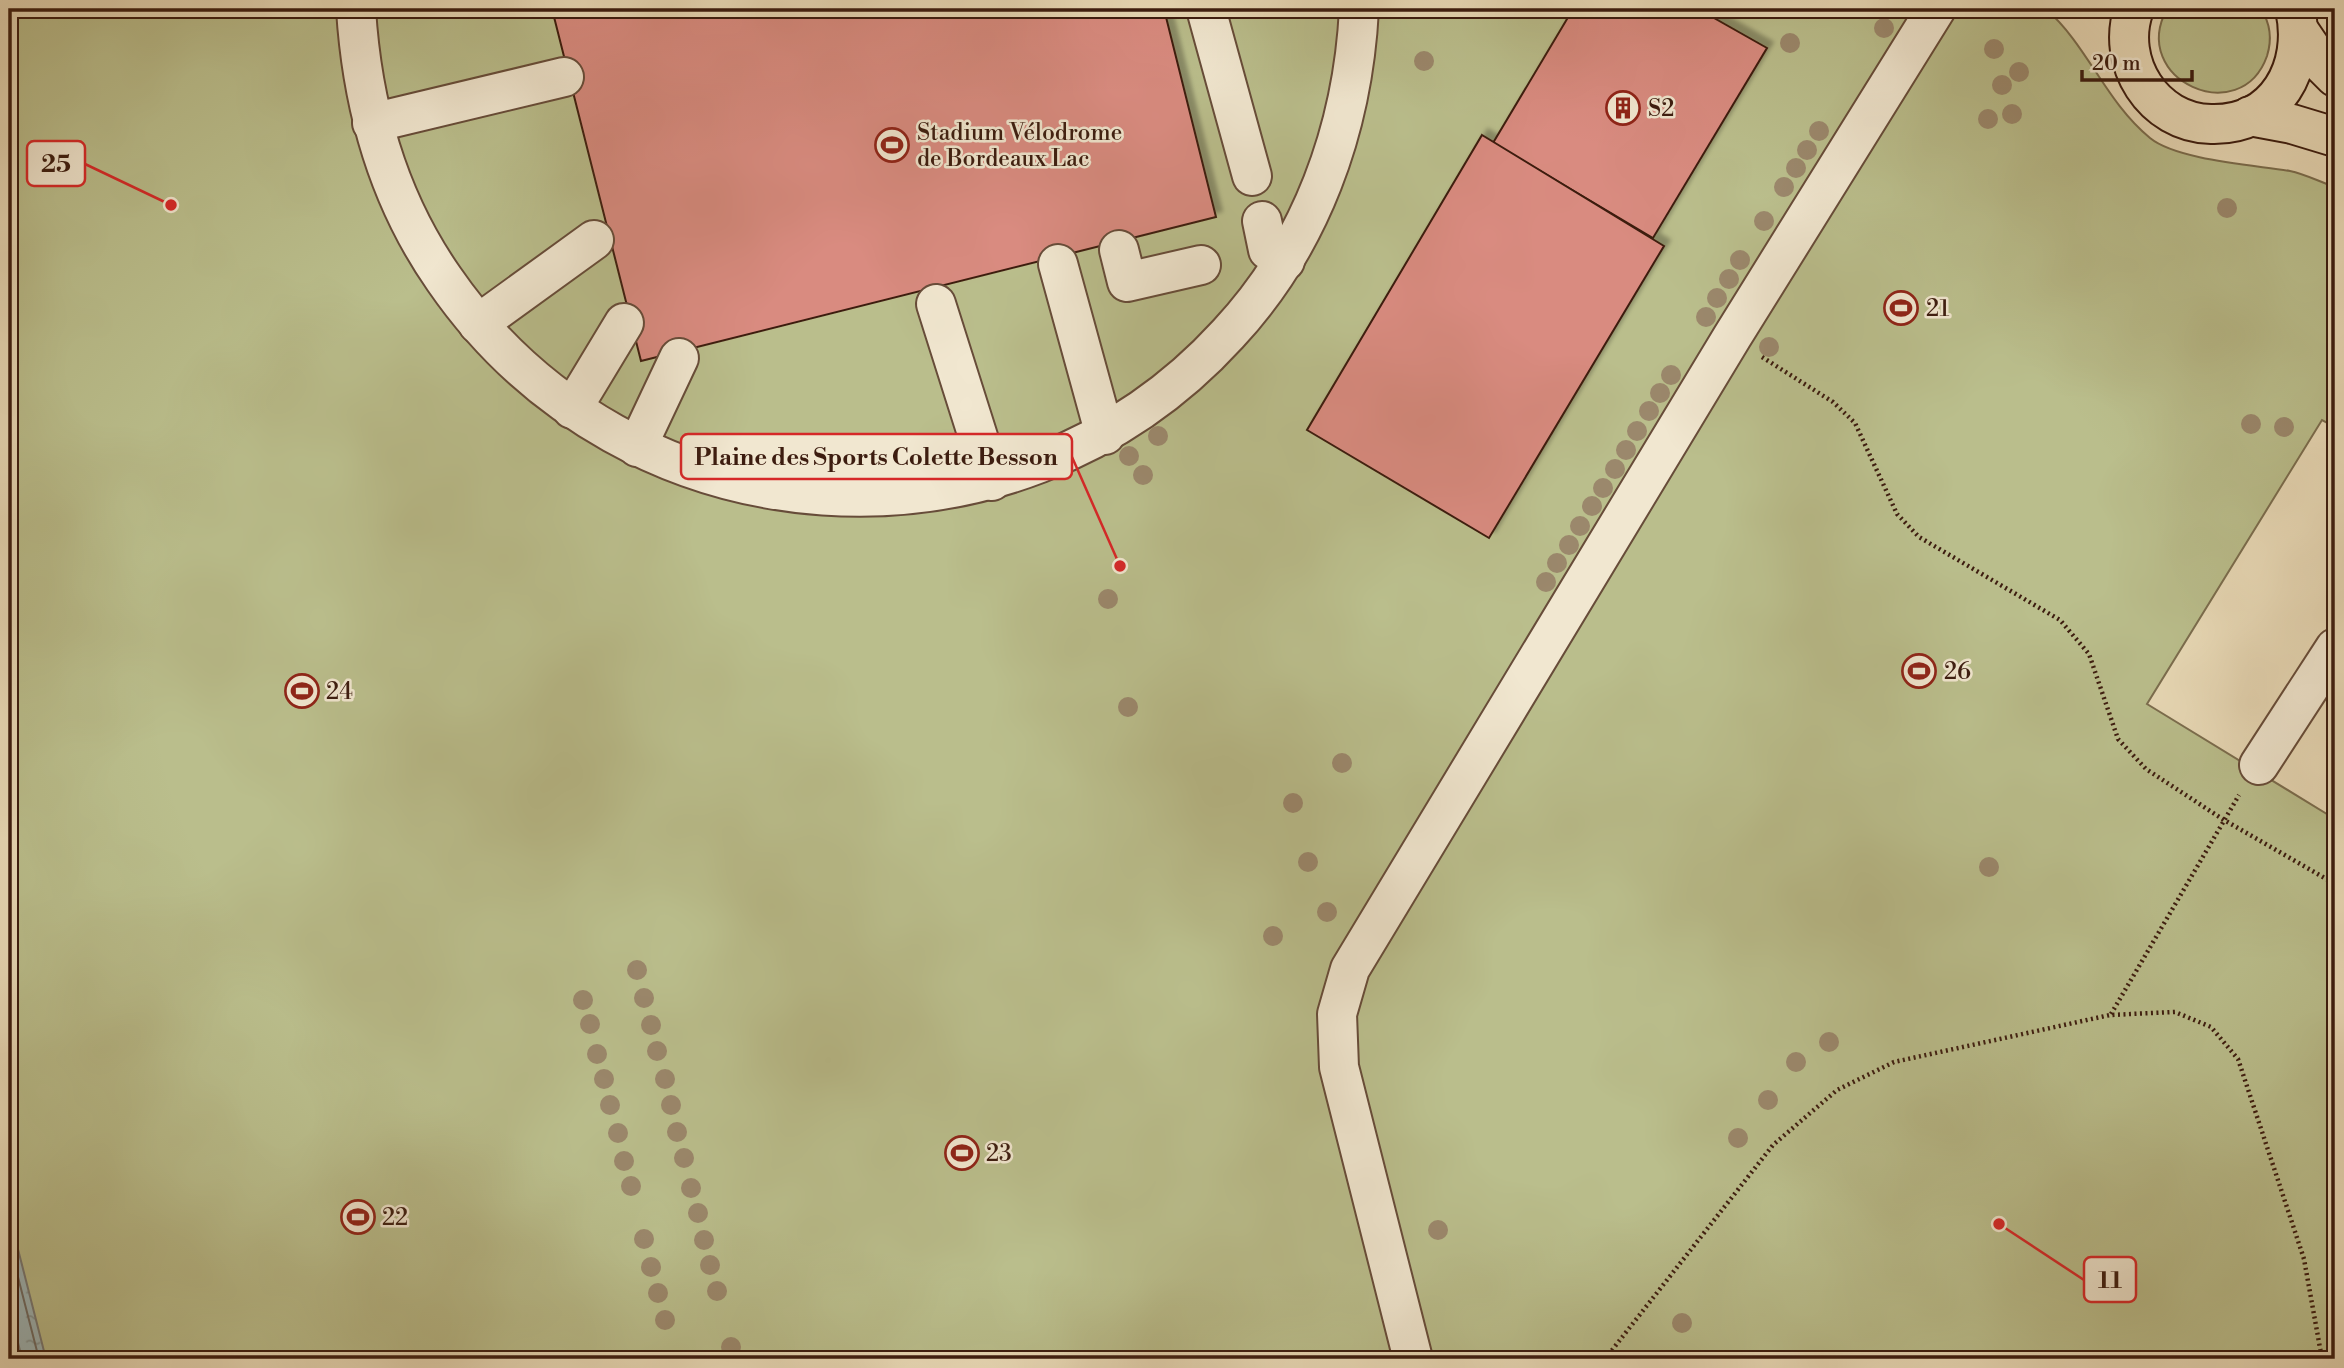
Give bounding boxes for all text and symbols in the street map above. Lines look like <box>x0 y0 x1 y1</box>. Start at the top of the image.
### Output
scale bar <box>2082 38 2192 82</box>
text: 20 m <box>2092 51 2141 77</box>
building icon: S2 <box>1604 89 1642 127</box>
place label: S2 <box>1648 95 1674 123</box>
place label: Stadium Vélodrome de Bordeaux Lac <box>917 119 1122 173</box>
sports icon: Stadium Vélodrome de Bordeaux Lac <box>873 126 911 164</box>
callout: 25 <box>27 141 85 186</box>
text: 25 <box>41 150 71 180</box>
sports icon: 21 <box>1882 289 1920 327</box>
place label: 21 <box>1926 295 1949 323</box>
callout: Plaine des Sports Colette Besson <box>681 434 1072 479</box>
text: Plaine des Sports Colette Besson <box>694 443 1058 473</box>
sports icon: 26 <box>1900 652 1938 690</box>
place label: 26 <box>1944 658 1971 686</box>
sports icon: 24 <box>283 672 321 710</box>
place label: 24 <box>326 678 353 706</box>
sports icon: 23 <box>943 1134 981 1172</box>
place label: 23 <box>986 1140 1012 1168</box>
sports icon: 22 <box>339 1198 377 1236</box>
place label: 22 <box>382 1204 408 1232</box>
callout: 11 <box>2084 1257 2136 1302</box>
text: 11 <box>2098 1266 2122 1296</box>

